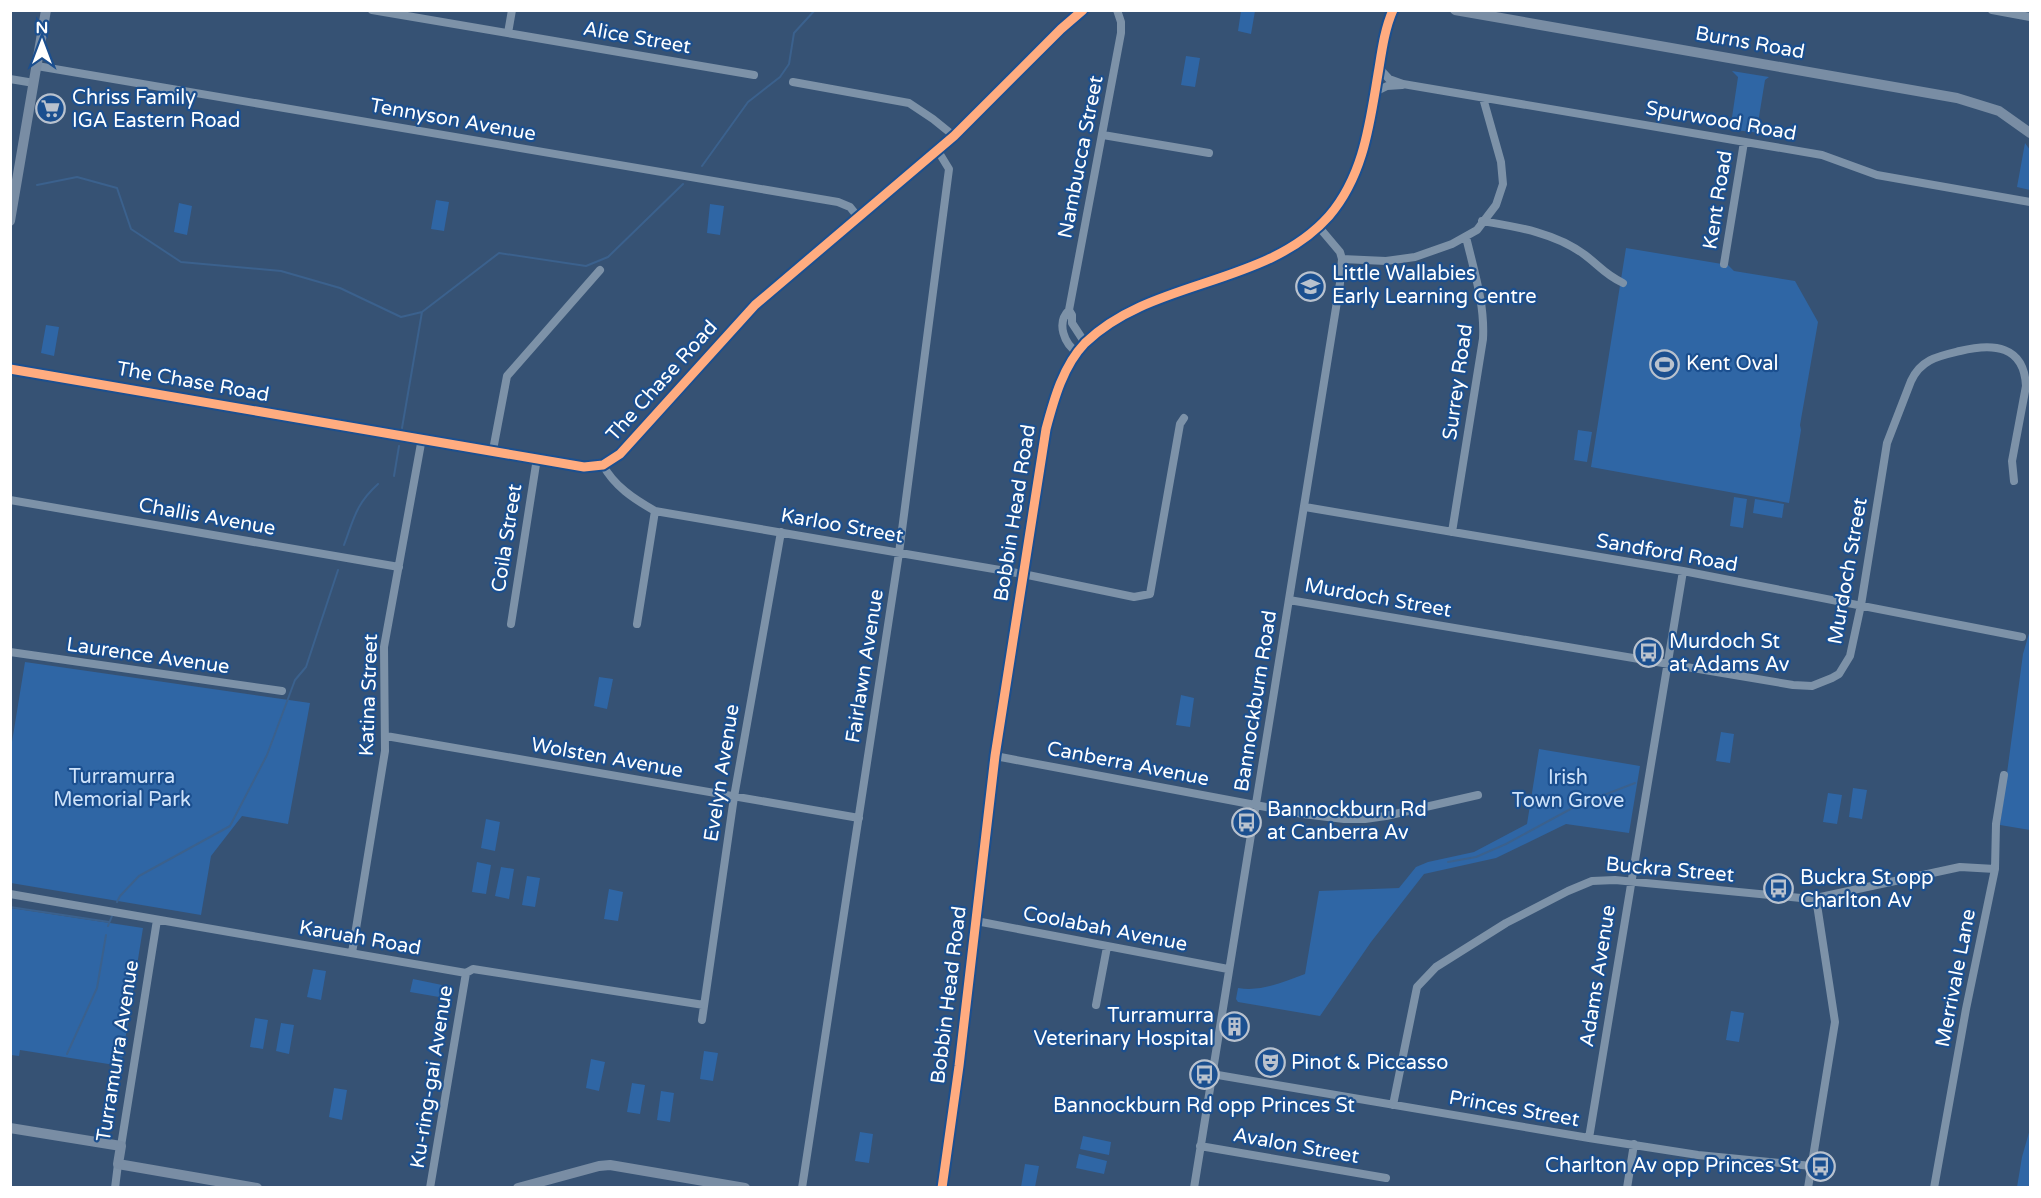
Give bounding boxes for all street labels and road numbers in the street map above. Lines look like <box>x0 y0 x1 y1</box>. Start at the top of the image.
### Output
street label: Alice Street <box>581 17 693 59</box>
street label: Burns Road <box>1693 22 1807 64</box>
street label: Nambucca Street <box>1053 73 1109 240</box>
street label: Tennyson Avenue <box>368 94 538 146</box>
street label: Spurwood Road <box>1644 96 1798 146</box>
street label: Kent Road <box>1698 149 1738 251</box>
street label: The Chase Road <box>601 316 723 446</box>
street label: Surrey Road <box>1438 323 1478 441</box>
street label: The Chase Road <box>115 357 271 407</box>
street label: Bobbin Head Road <box>989 423 1041 603</box>
street label: Coila Street <box>487 482 527 594</box>
street label: Challis Avenue <box>137 493 277 541</box>
street label: Murdoch Street <box>1823 495 1873 646</box>
street label: Karloo Street <box>779 503 905 549</box>
street label: Sandford Road <box>1594 529 1740 577</box>
street label: Murdoch Street <box>1303 573 1454 623</box>
street label: Fairlawn Avenue <box>841 587 889 745</box>
street label: Bannockburn Road <box>1230 609 1282 793</box>
street label: Laurence Avenue <box>65 633 231 679</box>
street label: Katina Street <box>355 633 383 757</box>
street label: Evelyn Avenue <box>699 703 745 843</box>
street label: Wolsten Avenue <box>529 733 685 783</box>
street label: Canberra Avenue <box>1045 737 1211 791</box>
street label: Buckra Street <box>1605 852 1736 888</box>
street label: Coolabah Avenue <box>1021 901 1189 957</box>
street label: Adams Avenue <box>1575 903 1621 1049</box>
street label: Bobbin Head Road <box>926 905 972 1085</box>
street label: Merrivale Lane <box>1931 907 1981 1049</box>
street label: Karuah Road <box>297 915 423 961</box>
street label: Turramurra Avenue <box>92 958 144 1144</box>
street label: Ku-ring-gai Avenue <box>406 984 458 1170</box>
street label: Princes Street <box>1447 1086 1581 1132</box>
street label: Avalon Street <box>1231 1123 1361 1169</box>

